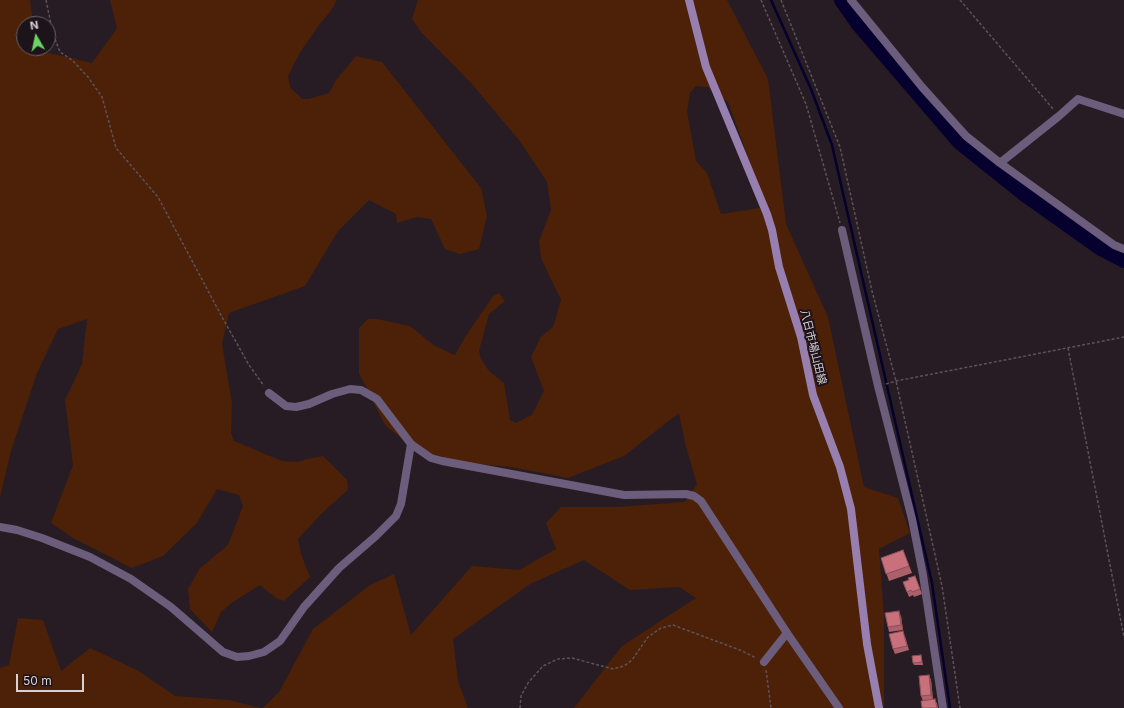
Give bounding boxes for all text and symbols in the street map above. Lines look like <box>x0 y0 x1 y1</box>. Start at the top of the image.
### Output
north arrow <box>16 16 56 56</box>
text: N <box>29 18 40 33</box>
street label: 八日市場山田線 <box>797 308 829 386</box>
scale bar <box>18 666 86 692</box>
text: 50 m <box>23 673 52 688</box>

